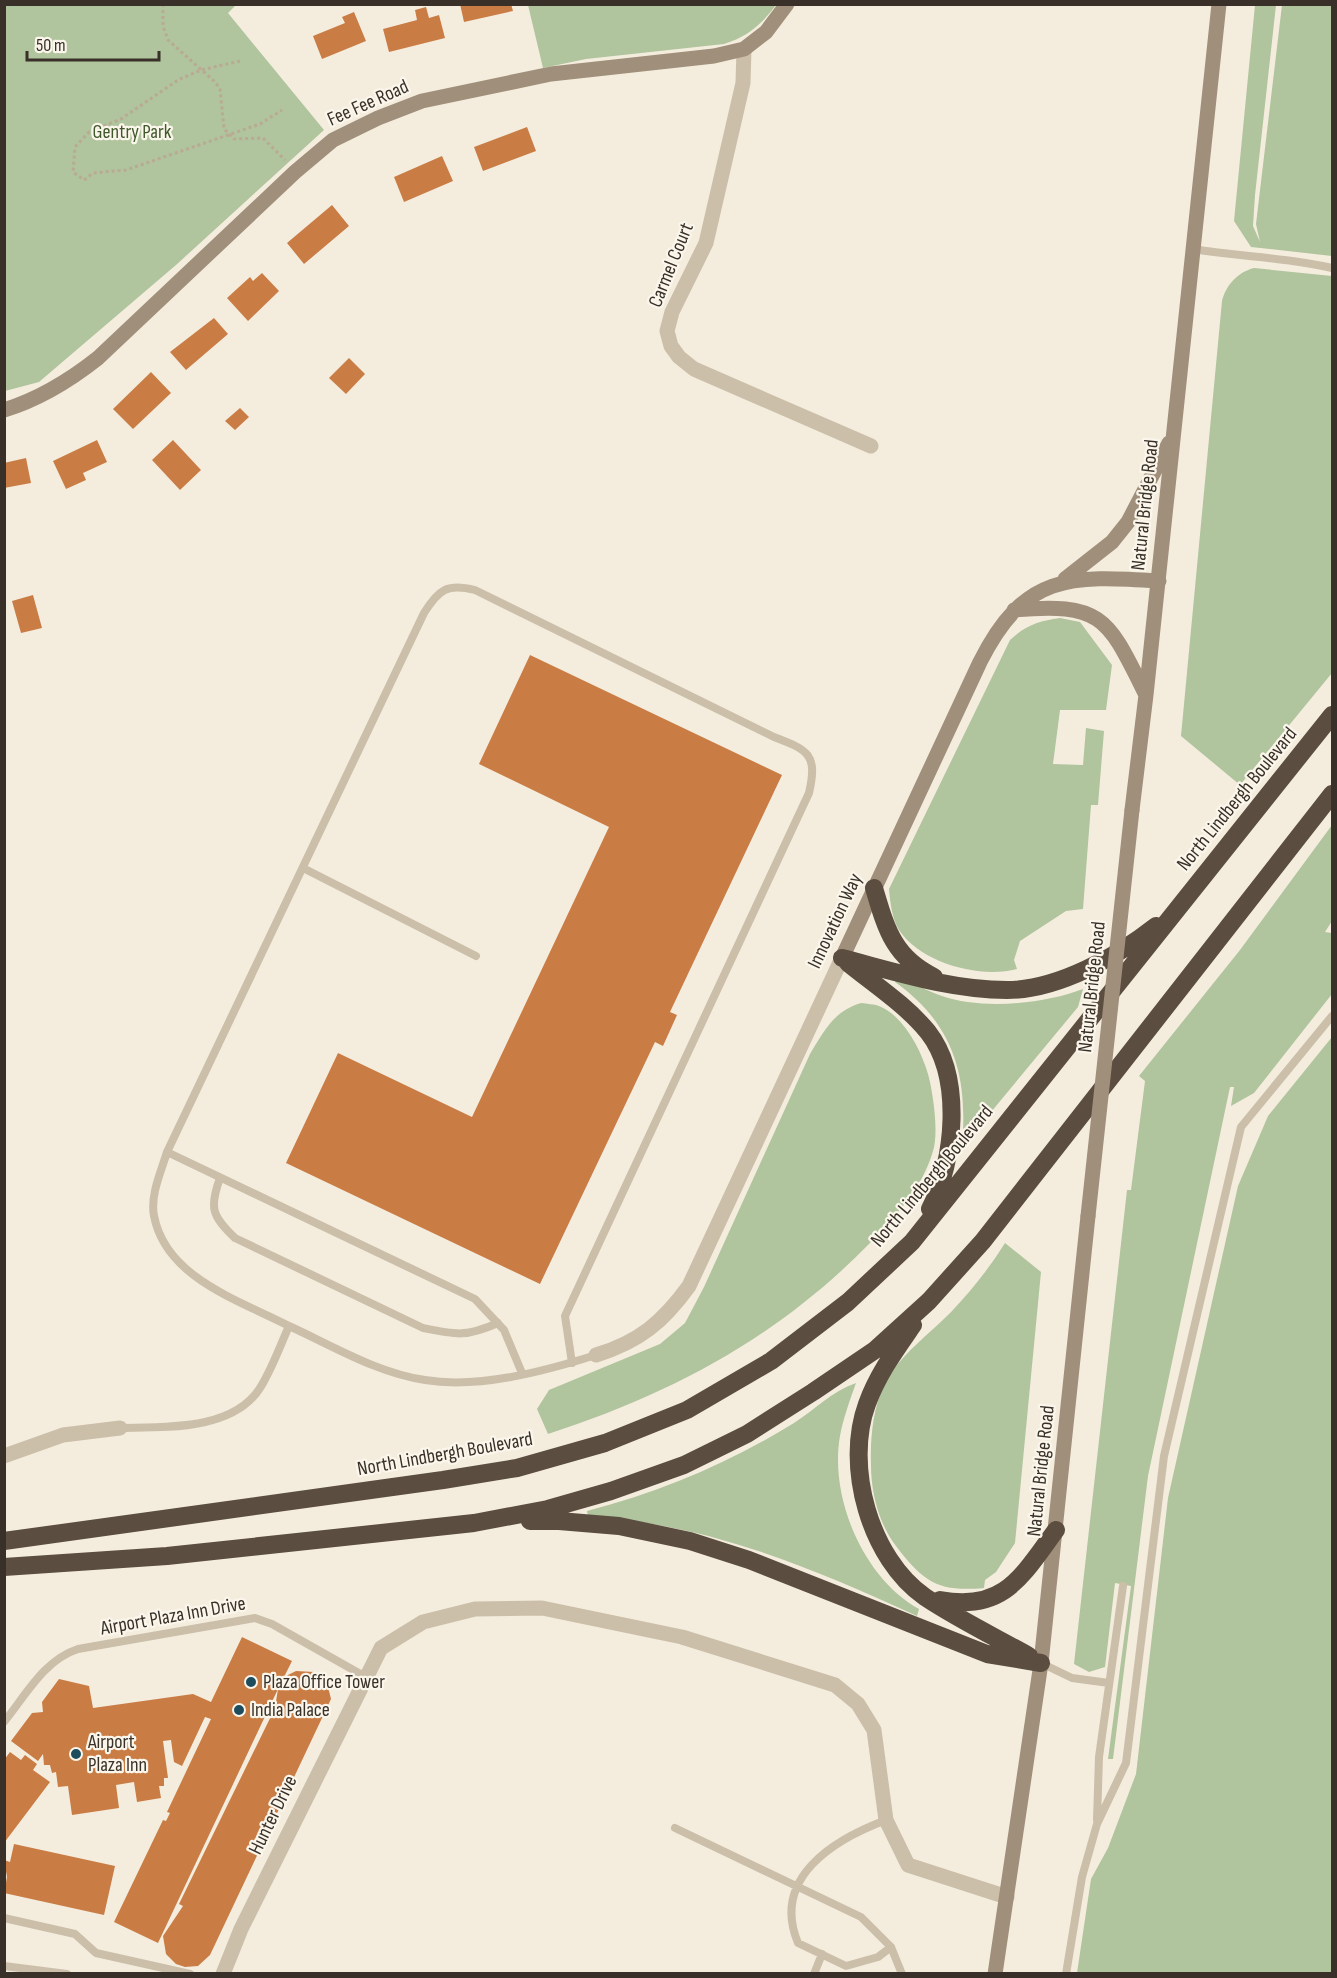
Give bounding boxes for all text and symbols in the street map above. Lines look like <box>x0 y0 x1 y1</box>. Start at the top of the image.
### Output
scale bar <box>27 24 159 62</box>
text: 50 m <box>36 35 66 56</box>
street label: Fee Fee Road <box>324 74 412 132</box>
park label: Gentry Park <box>93 120 172 144</box>
street label: Carmel Court <box>643 219 699 311</box>
street label: Natural Bridge Road <box>1126 438 1164 572</box>
street label: North Lindbergh Boulevard <box>1172 722 1302 876</box>
street label: Innovation Way <box>803 869 868 972</box>
street label: Natural Bridge Road <box>1073 920 1111 1054</box>
street label: North Lindbergh Boulevard <box>866 1100 998 1252</box>
street label: Natural Bridge Road <box>1022 1404 1060 1538</box>
street label: North Lindbergh Boulevard <box>355 1427 535 1481</box>
street label: Airport Plaza Inn Drive <box>98 1591 247 1641</box>
place label: Plaza Office Tower <box>263 1670 385 1694</box>
marker: Plaza Office Tower <box>244 1675 258 1689</box>
place label: India Palace <box>251 1698 330 1722</box>
marker: India Palace <box>232 1703 246 1717</box>
place label: Airport Plaza Inn <box>87 1730 147 1777</box>
marker: Airport Plaza Inn <box>69 1747 83 1761</box>
street label: Hunter Drive <box>244 1772 302 1858</box>

